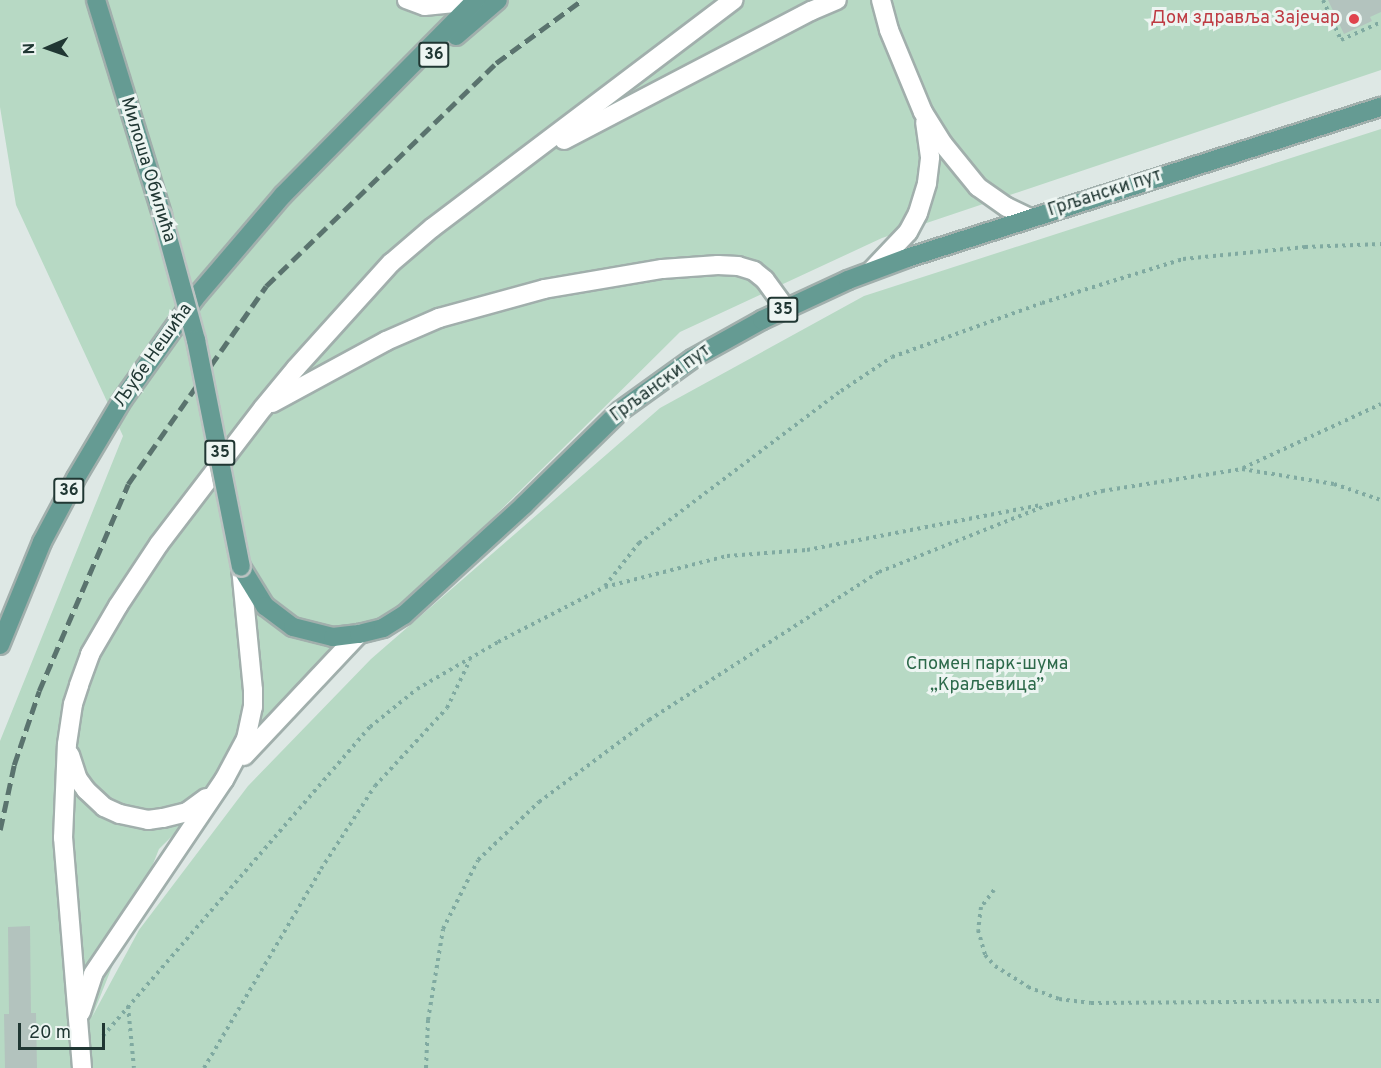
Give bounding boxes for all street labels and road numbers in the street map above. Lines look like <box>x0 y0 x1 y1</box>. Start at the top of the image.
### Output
road number: 36 <box>418 42 450 68</box>
street label: Милоша Обилића <box>115 95 179 245</box>
street label: Грљански пут <box>1046 165 1164 223</box>
road number: 35 <box>766 297 800 323</box>
street label: Љубе Нешића <box>110 300 198 412</box>
street label: Грљански пут <box>607 341 715 427</box>
road number: 35 <box>204 440 236 466</box>
road number: 36 <box>52 478 86 504</box>

